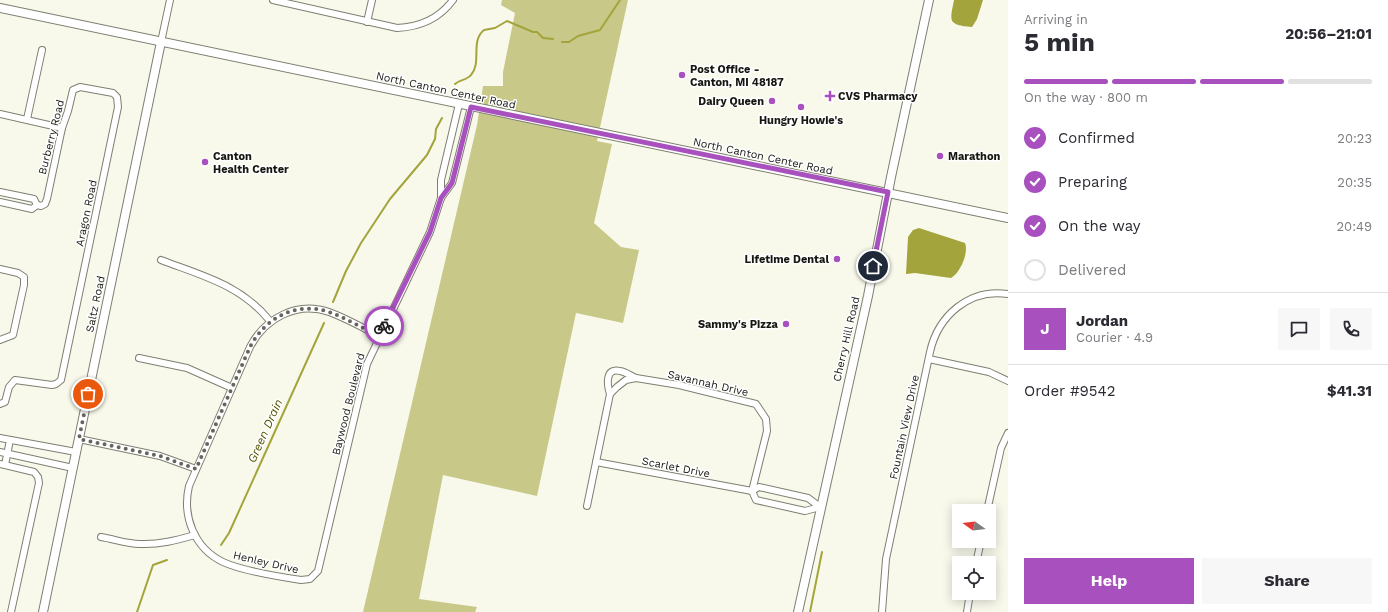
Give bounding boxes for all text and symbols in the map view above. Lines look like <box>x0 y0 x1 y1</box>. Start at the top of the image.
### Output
text: Arriving in <box>1024 12 1088 27</box>
text: 20:56–21:01 <box>1285 25 1372 43</box>
text: 5 min <box>1024 27 1095 57</box>
place label: Post Office - Canton, MI 48187 <box>690 63 784 89</box>
street label: North Canton Center Road <box>375 69 517 112</box>
marker: Post Office - Canton, MI 48187 <box>677 70 687 80</box>
place label: CVS Pharmacy <box>838 90 918 103</box>
text: On the way · 800 m <box>1024 90 1148 105</box>
marker: CVS Pharmacy <box>825 91 835 101</box>
place label: Dairy Queen <box>698 95 764 108</box>
marker: Dairy Queen <box>767 96 777 106</box>
street label: Burberry Road <box>36 98 67 176</box>
marker: Hungry Howie's <box>796 102 806 112</box>
place label: Hungry Howie's <box>759 114 843 127</box>
icon: check <box>1024 127 1046 149</box>
text: Confirmed <box>1058 129 1135 147</box>
text: 20:23 <box>1337 131 1372 146</box>
street label: North Canton Center Road <box>692 135 834 178</box>
place label: Canton Health Center <box>213 150 289 176</box>
place label: Marathon <box>948 150 1001 163</box>
marker: Marathon <box>935 151 945 161</box>
marker: Canton Health Center <box>200 157 210 167</box>
icon: check <box>1024 171 1046 193</box>
text: Preparing <box>1058 173 1127 191</box>
text: 20:35 <box>1337 175 1372 190</box>
street label: Aragon Road <box>73 179 100 248</box>
icon: check <box>1024 215 1046 237</box>
text: On the way <box>1058 217 1140 235</box>
text: 20:49 <box>1337 219 1372 234</box>
pin <box>856 249 890 283</box>
place label: Lifetime Dental <box>745 253 829 266</box>
marker: Lifetime Dental <box>832 254 842 264</box>
icon: home <box>862 255 884 277</box>
text: Delivered <box>1058 261 1126 279</box>
street label: Saltz Road <box>83 275 108 334</box>
street label: Cherry Hill Road <box>830 295 863 383</box>
courier <box>364 306 404 346</box>
button: chat <box>1278 308 1320 350</box>
button: phone <box>1330 308 1372 350</box>
text: Jordan <box>1076 312 1128 330</box>
icon: bike <box>373 315 395 337</box>
place label: Sammy's Pizza <box>698 318 779 331</box>
marker: Sammy's Pizza <box>781 319 791 329</box>
text: J <box>1040 320 1050 338</box>
text: Courier · 4.9 <box>1076 330 1153 345</box>
street label: Baywood Boulevard <box>330 352 367 457</box>
street label: Savannah Drive <box>666 368 750 399</box>
street label: Fountain View Drive <box>887 374 922 481</box>
pin <box>71 377 105 411</box>
text: Order #9542 <box>1024 382 1115 400</box>
text: $41.31 <box>1327 382 1372 400</box>
icon: bag <box>77 383 99 405</box>
water label: Green Drain <box>245 397 285 465</box>
street label: Scarlet Drive <box>641 455 711 480</box>
north arrow <box>952 504 996 548</box>
map controls <box>952 504 996 600</box>
street label: Henley Drive <box>232 549 300 576</box>
button: locate <box>952 556 996 600</box>
button: Help <box>1024 558 1194 604</box>
button: Share <box>1202 558 1372 604</box>

